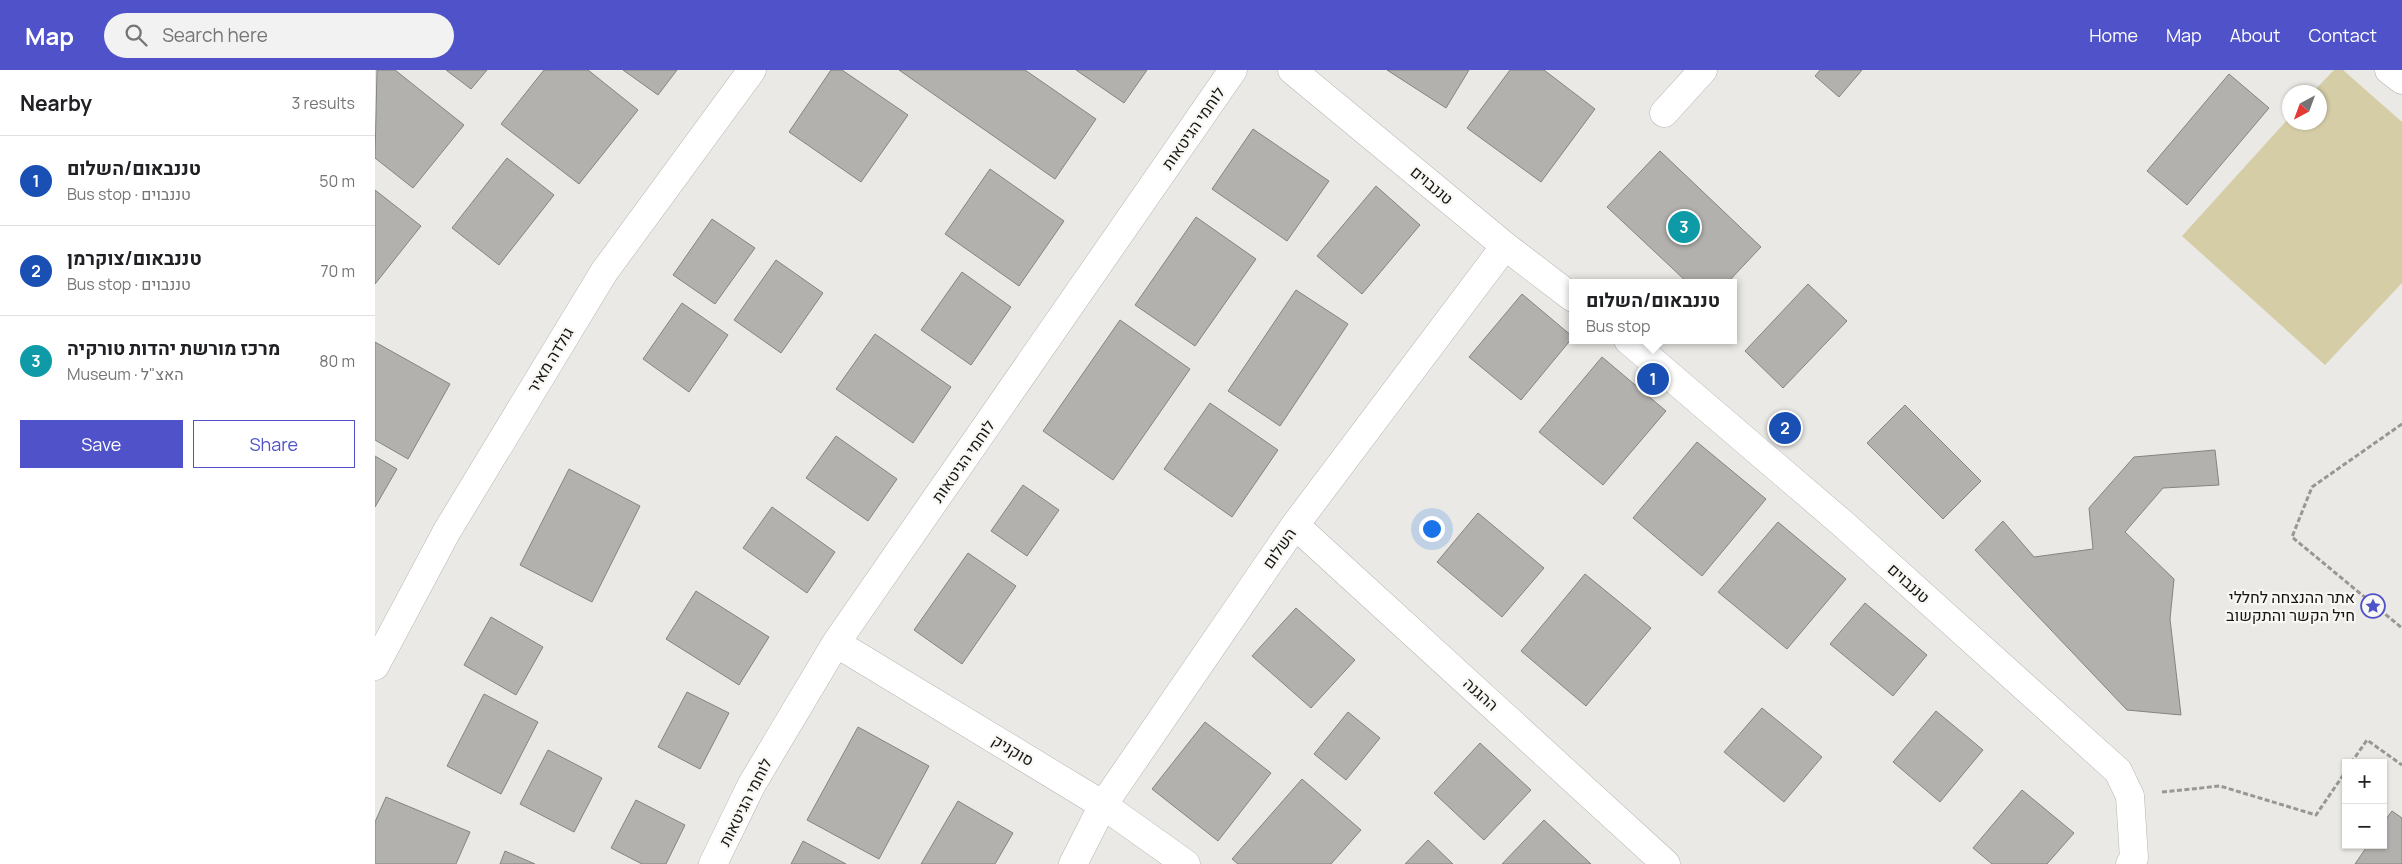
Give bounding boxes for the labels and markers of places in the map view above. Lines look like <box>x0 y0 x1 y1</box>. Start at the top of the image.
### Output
pin: 3 <box>1668 208 1700 246</box>
pin: 1 <box>1637 360 1669 398</box>
pin: 2 <box>1769 409 1801 447</box>
place label: אתר ההנצחה לחללי חיל הקשר והתקשוב <box>2226 586 2355 626</box>
place icon: אתר ההנצחה לחללי חיל הקשר והתקשוב <box>2360 593 2386 619</box>

